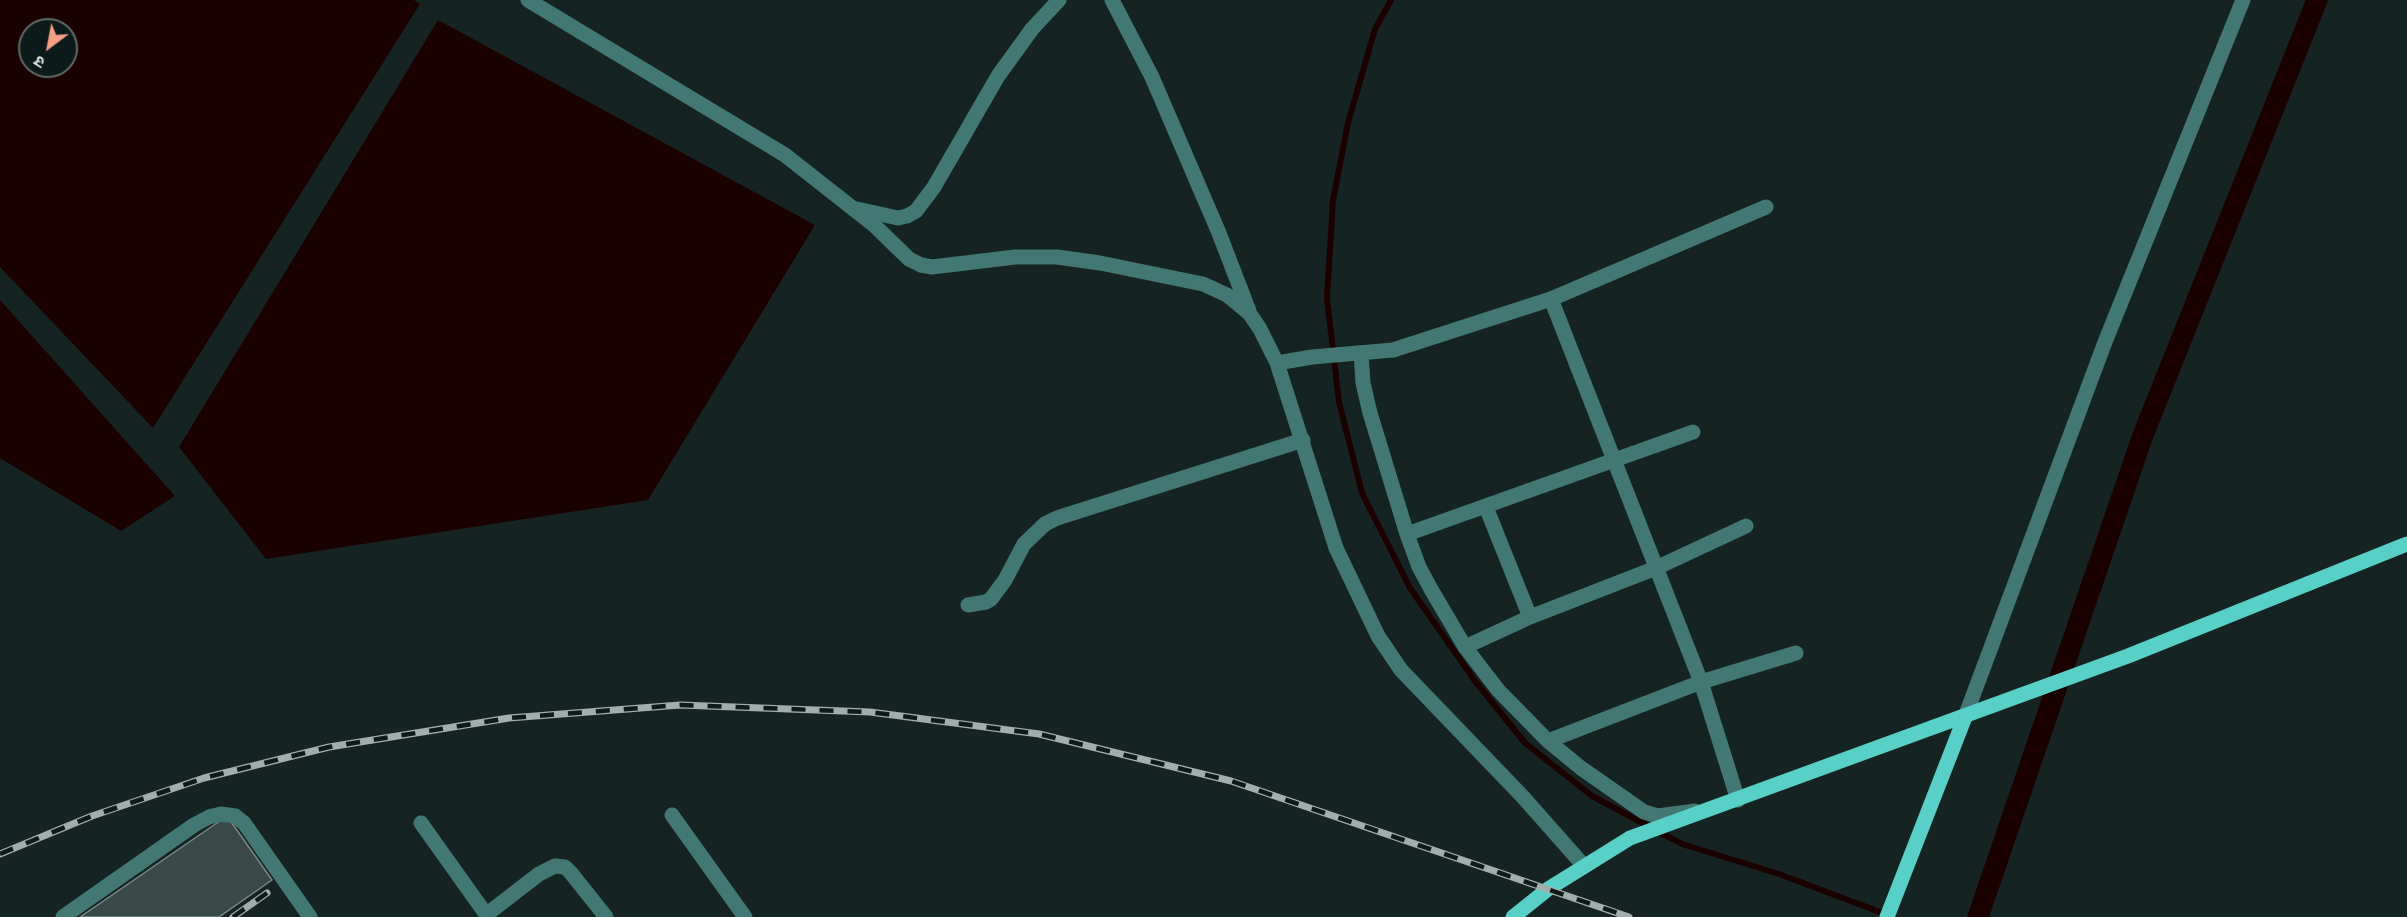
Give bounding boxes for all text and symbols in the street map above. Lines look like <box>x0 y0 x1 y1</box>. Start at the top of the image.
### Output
north arrow <box>18 18 78 78</box>
text: उ <box>31 52 48 72</box>

